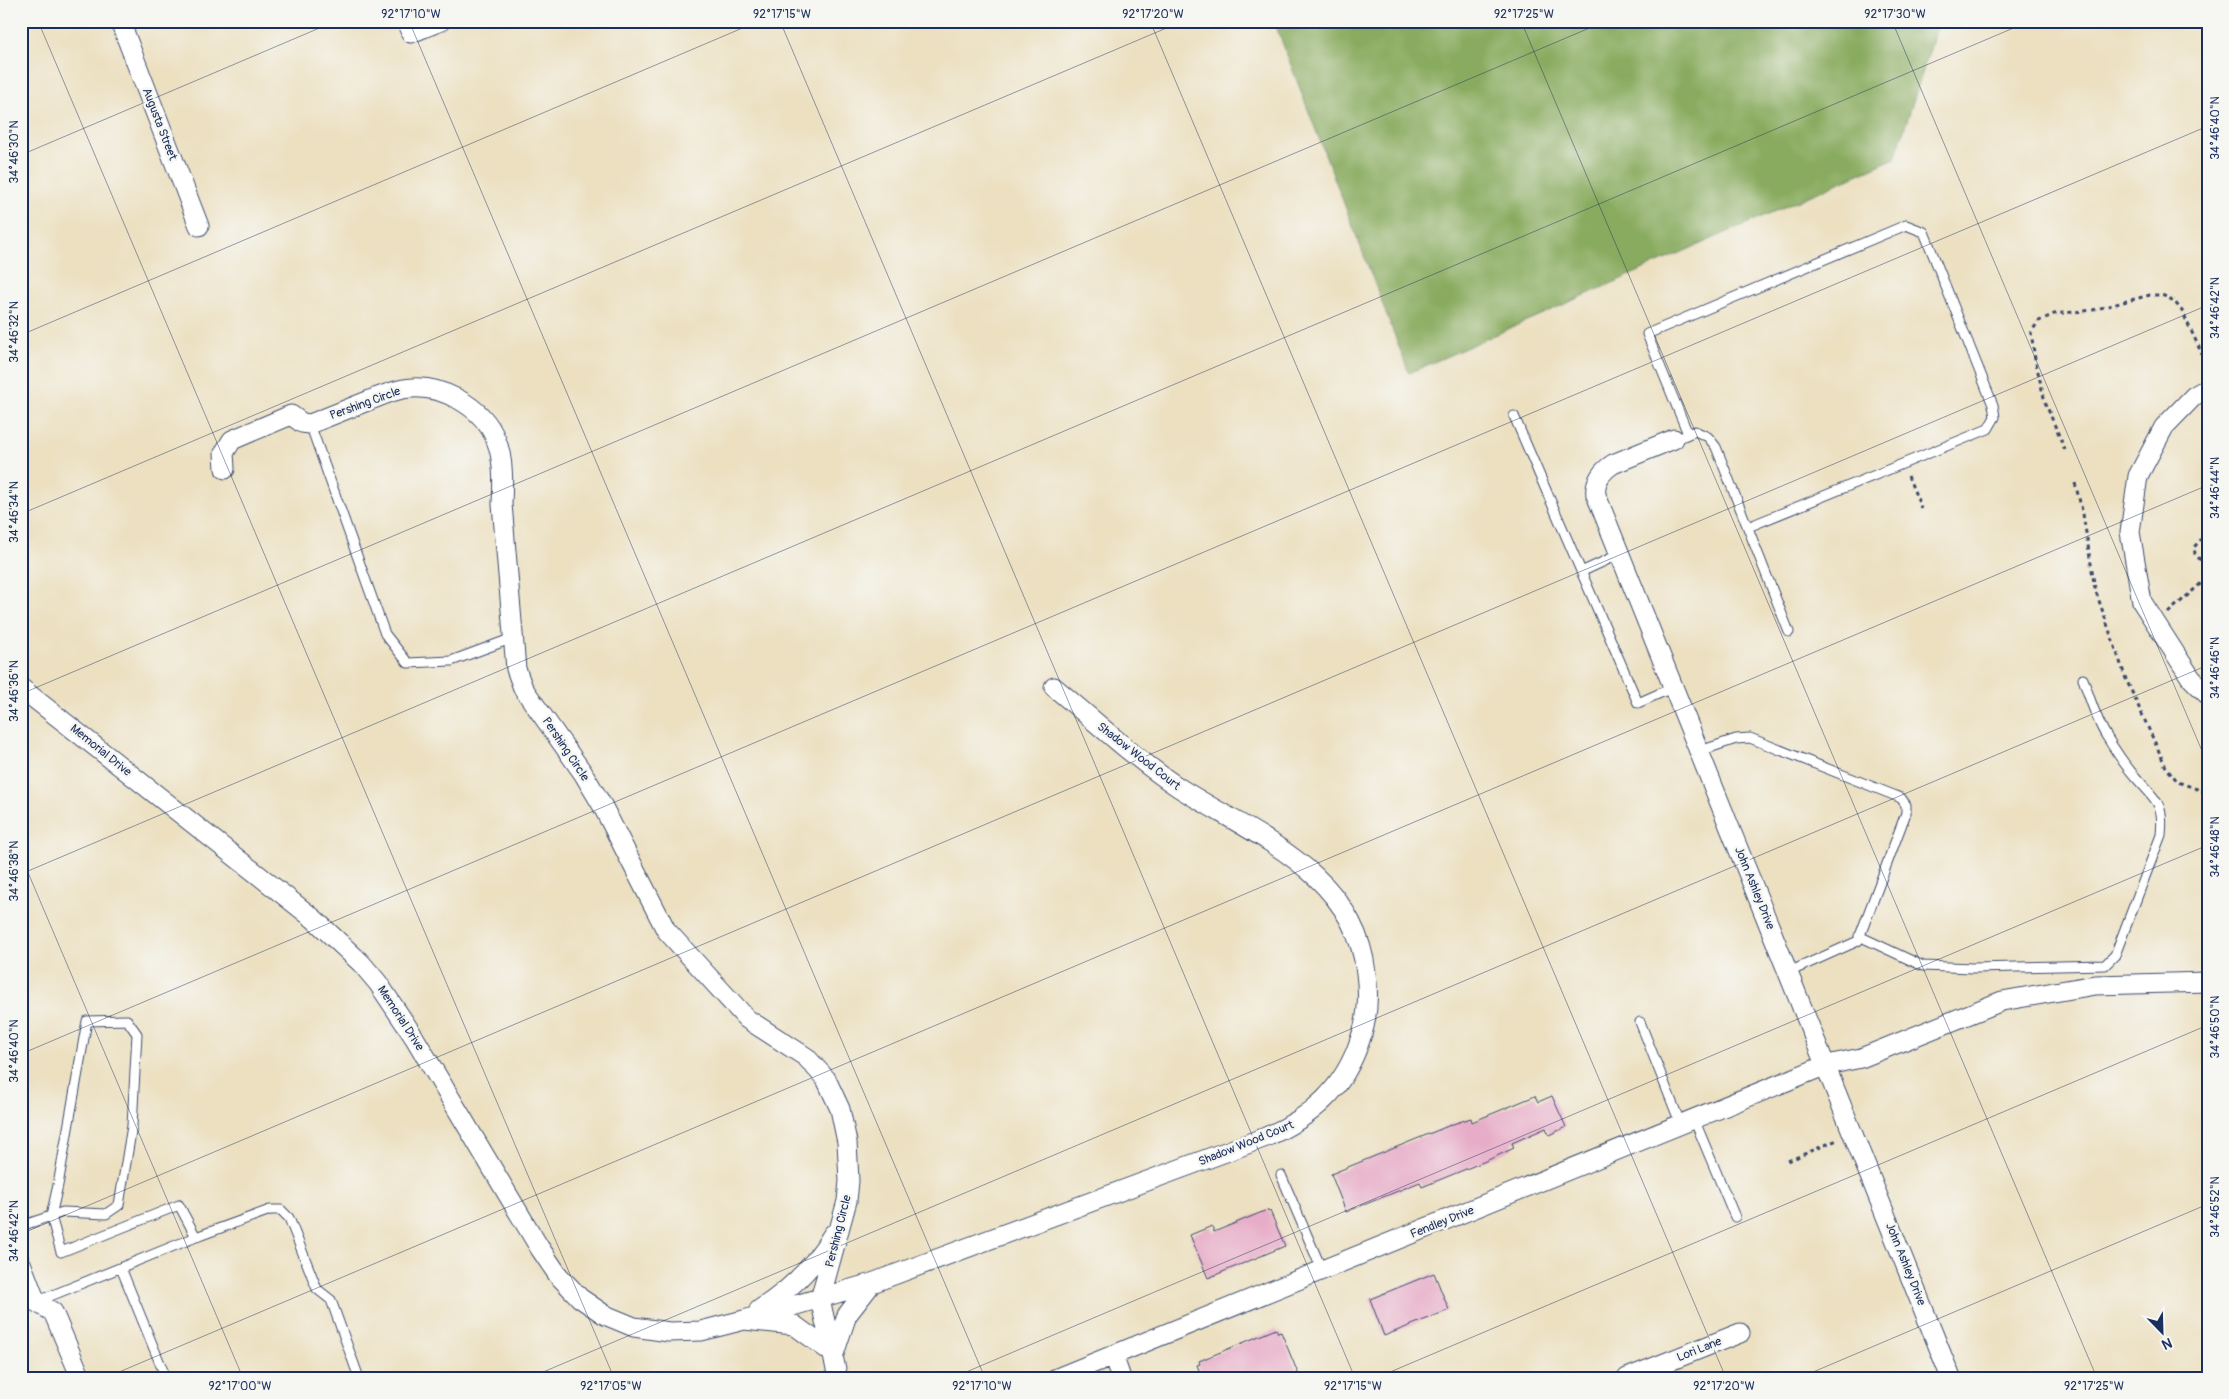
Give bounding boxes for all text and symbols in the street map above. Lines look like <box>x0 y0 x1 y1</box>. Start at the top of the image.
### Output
text: 92°17'10"W <box>381 7 441 22</box>
text: 92°17'15"W <box>753 7 811 22</box>
text: 92°17'20"W <box>1122 7 1184 22</box>
text: 92°17'25"W <box>1494 7 1554 22</box>
text: 92°17'30"W <box>1864 7 1926 22</box>
street label: Augusta Street <box>139 86 180 163</box>
text: 34°46'40"N <box>2208 96 2223 160</box>
text: 34°46'30"N <box>7 120 22 184</box>
text: 34°46'42"N <box>2208 277 2223 339</box>
text: 34°46'32"N <box>7 301 22 363</box>
street label: Pershing Circle <box>328 384 403 423</box>
text: 34°46'44"N <box>2208 457 2223 519</box>
text: 34°46'34"N <box>7 481 22 543</box>
text: 34°46'46"N <box>2208 637 2223 699</box>
text: 34°46'36"N <box>7 660 22 722</box>
street label: Pershing Circle <box>539 714 593 784</box>
street label: Shadow Wood Court <box>1094 719 1183 794</box>
street label: Memorial Drive <box>67 721 134 780</box>
text: 34°46'48"N <box>2208 816 2223 878</box>
text: 34°46'38"N <box>7 841 22 901</box>
street label: John Ashley Drive <box>1731 845 1778 932</box>
street label: Memorial Drive <box>374 983 427 1054</box>
text: 34°46'50"N <box>2208 996 2223 1058</box>
text: 34°46'40"N <box>7 1019 22 1083</box>
street label: Shadow Wood Court <box>1196 1117 1296 1169</box>
text: 34°46'52"N <box>2208 1176 2223 1238</box>
street label: Pershing Circle <box>822 1193 855 1269</box>
text: 34°46'42"N <box>7 1200 22 1262</box>
street label: Fendley Drive <box>1408 1203 1476 1242</box>
street label: John Ashley Drive <box>1882 1221 1929 1308</box>
north arrow <box>2136 1306 2186 1356</box>
street label: Lori Lane <box>1675 1334 1724 1365</box>
text: N <box>2159 1334 2175 1353</box>
text: 92°17'00"W <box>208 1379 272 1394</box>
text: 92°17'05"W <box>580 1379 642 1394</box>
text: 92°17'10"W <box>952 1379 1012 1394</box>
text: 92°17'15"W <box>1324 1379 1382 1394</box>
text: 92°17'20"W <box>1693 1379 1755 1394</box>
text: 92°17'25"W <box>2064 1379 2124 1394</box>

